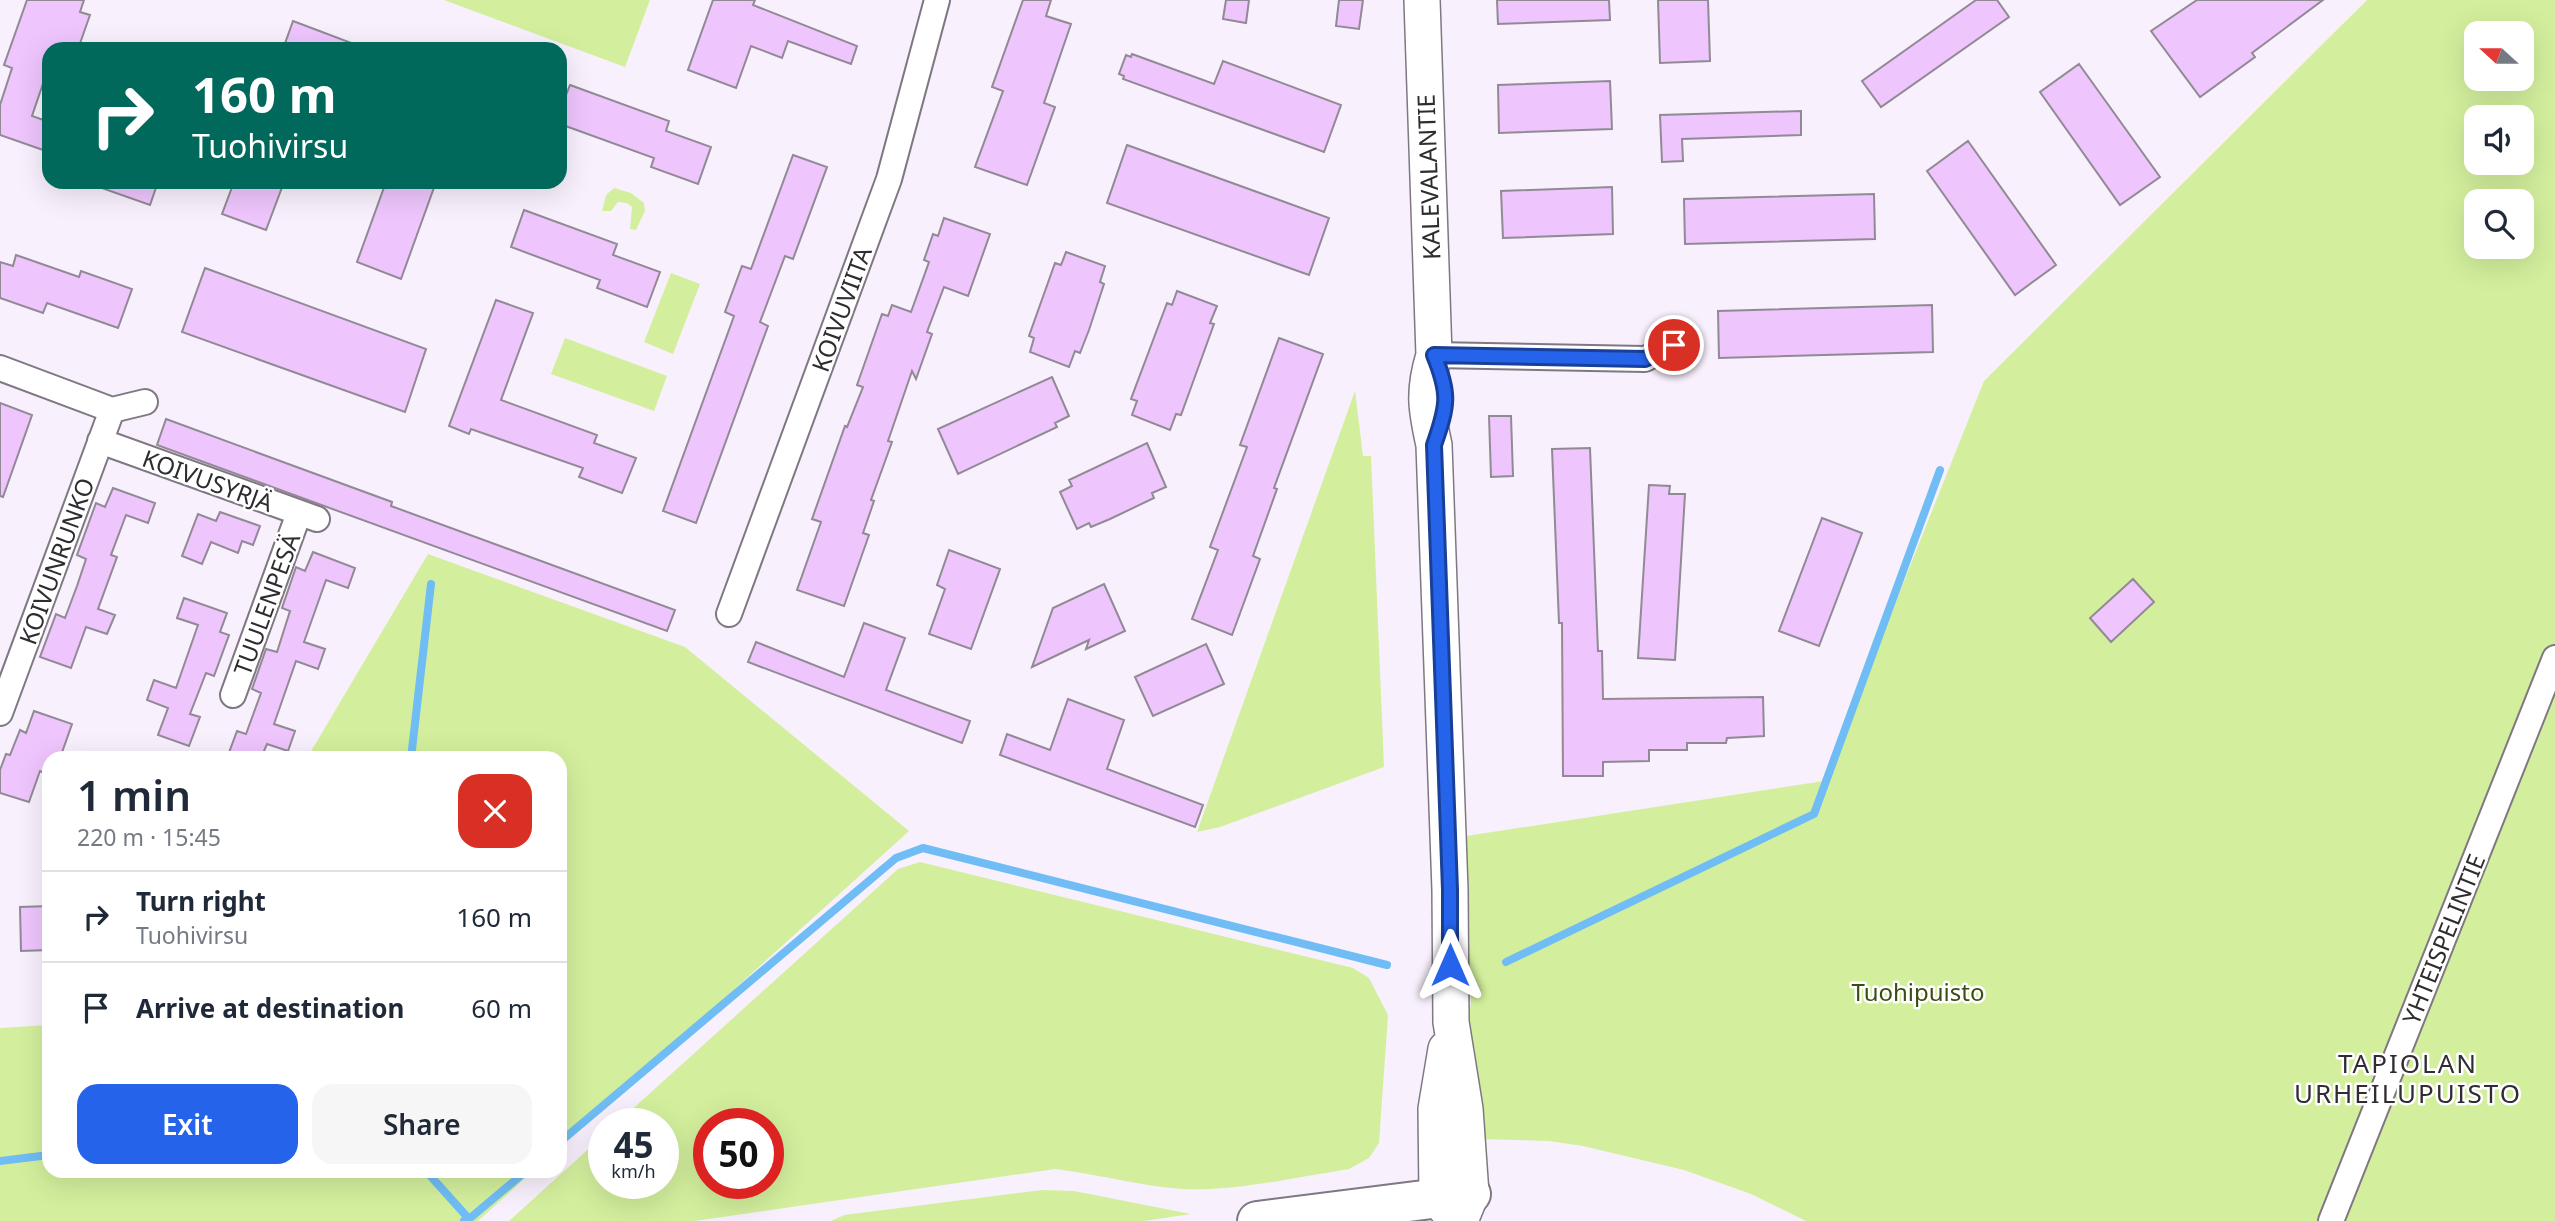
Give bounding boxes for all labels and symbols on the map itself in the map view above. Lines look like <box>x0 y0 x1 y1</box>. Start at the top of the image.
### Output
north arrow <box>2464 21 2534 91</box>
street label: KALEVALANTIE <box>1409 94 1447 260</box>
street label: KOIVUVIITA <box>803 241 879 376</box>
pin <box>1644 315 1704 375</box>
street label: KOIVUSYRJÄ <box>138 441 279 519</box>
street label: KOIVUNRUNKO <box>11 473 101 649</box>
street label: TUULENPESÄ <box>225 528 307 680</box>
street label: YHTEISPELINTIE <box>2394 849 2492 1029</box>
position arrow <box>1413 928 1487 1002</box>
park label: Tuohipuisto <box>1852 975 1984 1008</box>
district label: TAPIOLAN URHEILUPUISTO <box>2294 1045 2522 1111</box>
speed limit sign: 50 <box>693 1108 784 1199</box>

